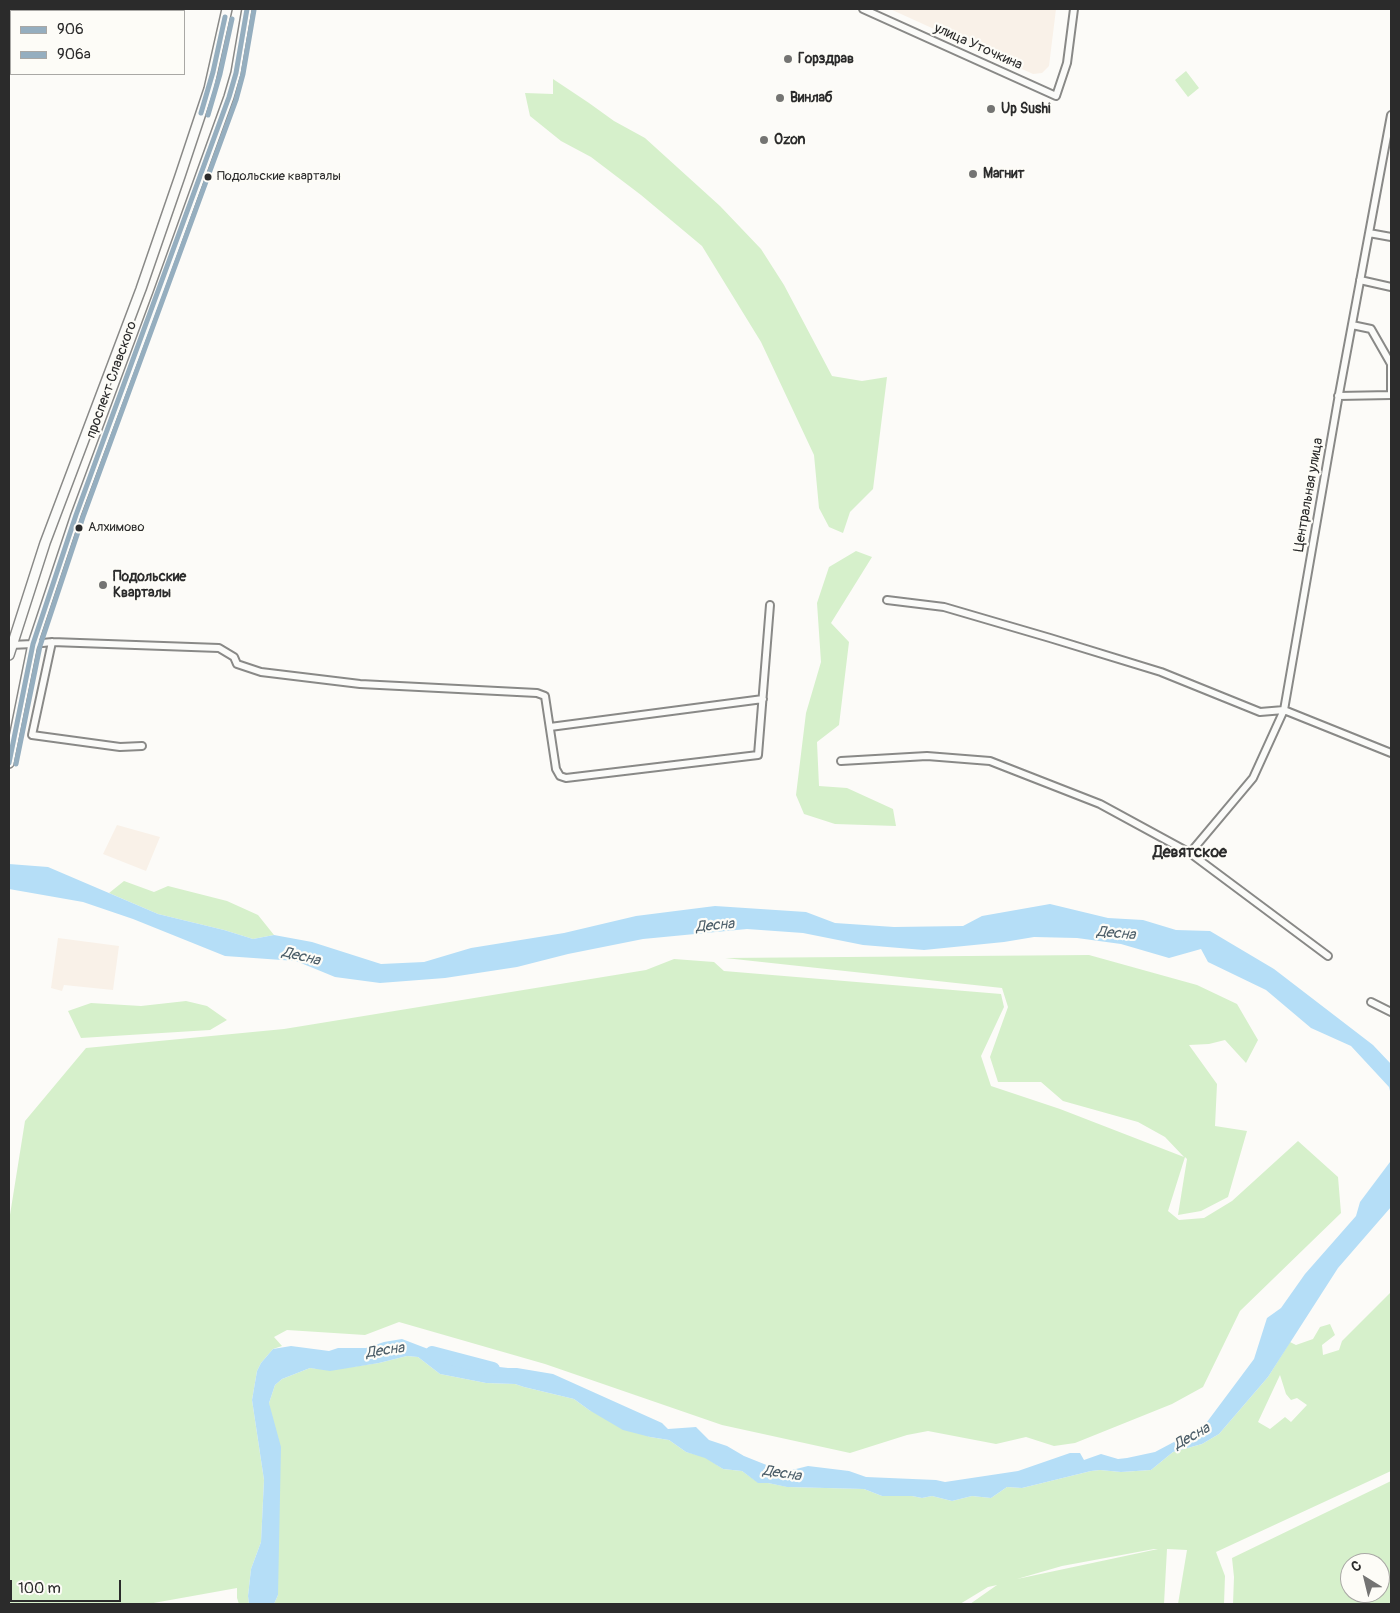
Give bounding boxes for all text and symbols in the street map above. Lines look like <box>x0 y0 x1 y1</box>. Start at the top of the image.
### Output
legend <box>10 10 185 75</box>
text: 906 <box>57 20 84 39</box>
street label: улица Уточкина <box>931 20 1025 74</box>
text: 906а <box>57 45 91 64</box>
place label: Горздрав <box>798 51 854 67</box>
marker: Горздрав <box>782 53 794 65</box>
place label: Винлаб <box>790 90 833 106</box>
marker: Винлаб <box>774 92 786 104</box>
place label: Up Sushi <box>1001 101 1051 117</box>
marker: Up Sushi <box>985 103 997 115</box>
place label: Ozon <box>774 132 805 148</box>
marker: Ozon <box>758 134 770 146</box>
place label: Магнит <box>983 166 1025 182</box>
marker: Магнит <box>967 168 979 180</box>
place label: Подольские кварталы <box>217 169 341 185</box>
marker: Подольские кварталы <box>203 172 213 182</box>
street label: проспект Славского <box>83 319 141 441</box>
street label: Центральная улица <box>1291 437 1327 553</box>
place label: Алхимово <box>88 520 144 536</box>
marker: Алхимово <box>74 523 84 533</box>
place label: Подольские Кварталы <box>113 569 186 602</box>
marker: Подольские Кварталы <box>97 579 109 591</box>
district label: Девятское <box>1153 843 1227 863</box>
water label: Десна <box>695 915 735 937</box>
water label: Десна <box>1096 923 1136 945</box>
water label: Десна <box>280 944 322 970</box>
water label: Десна <box>365 1339 405 1363</box>
water label: Десна <box>1171 1420 1213 1454</box>
water label: Десна <box>762 1462 802 1486</box>
north arrow <box>1340 1553 1390 1603</box>
text: С <box>1348 1557 1365 1576</box>
scale bar <box>12 1570 124 1602</box>
text: 100 m <box>18 1579 61 1598</box>

